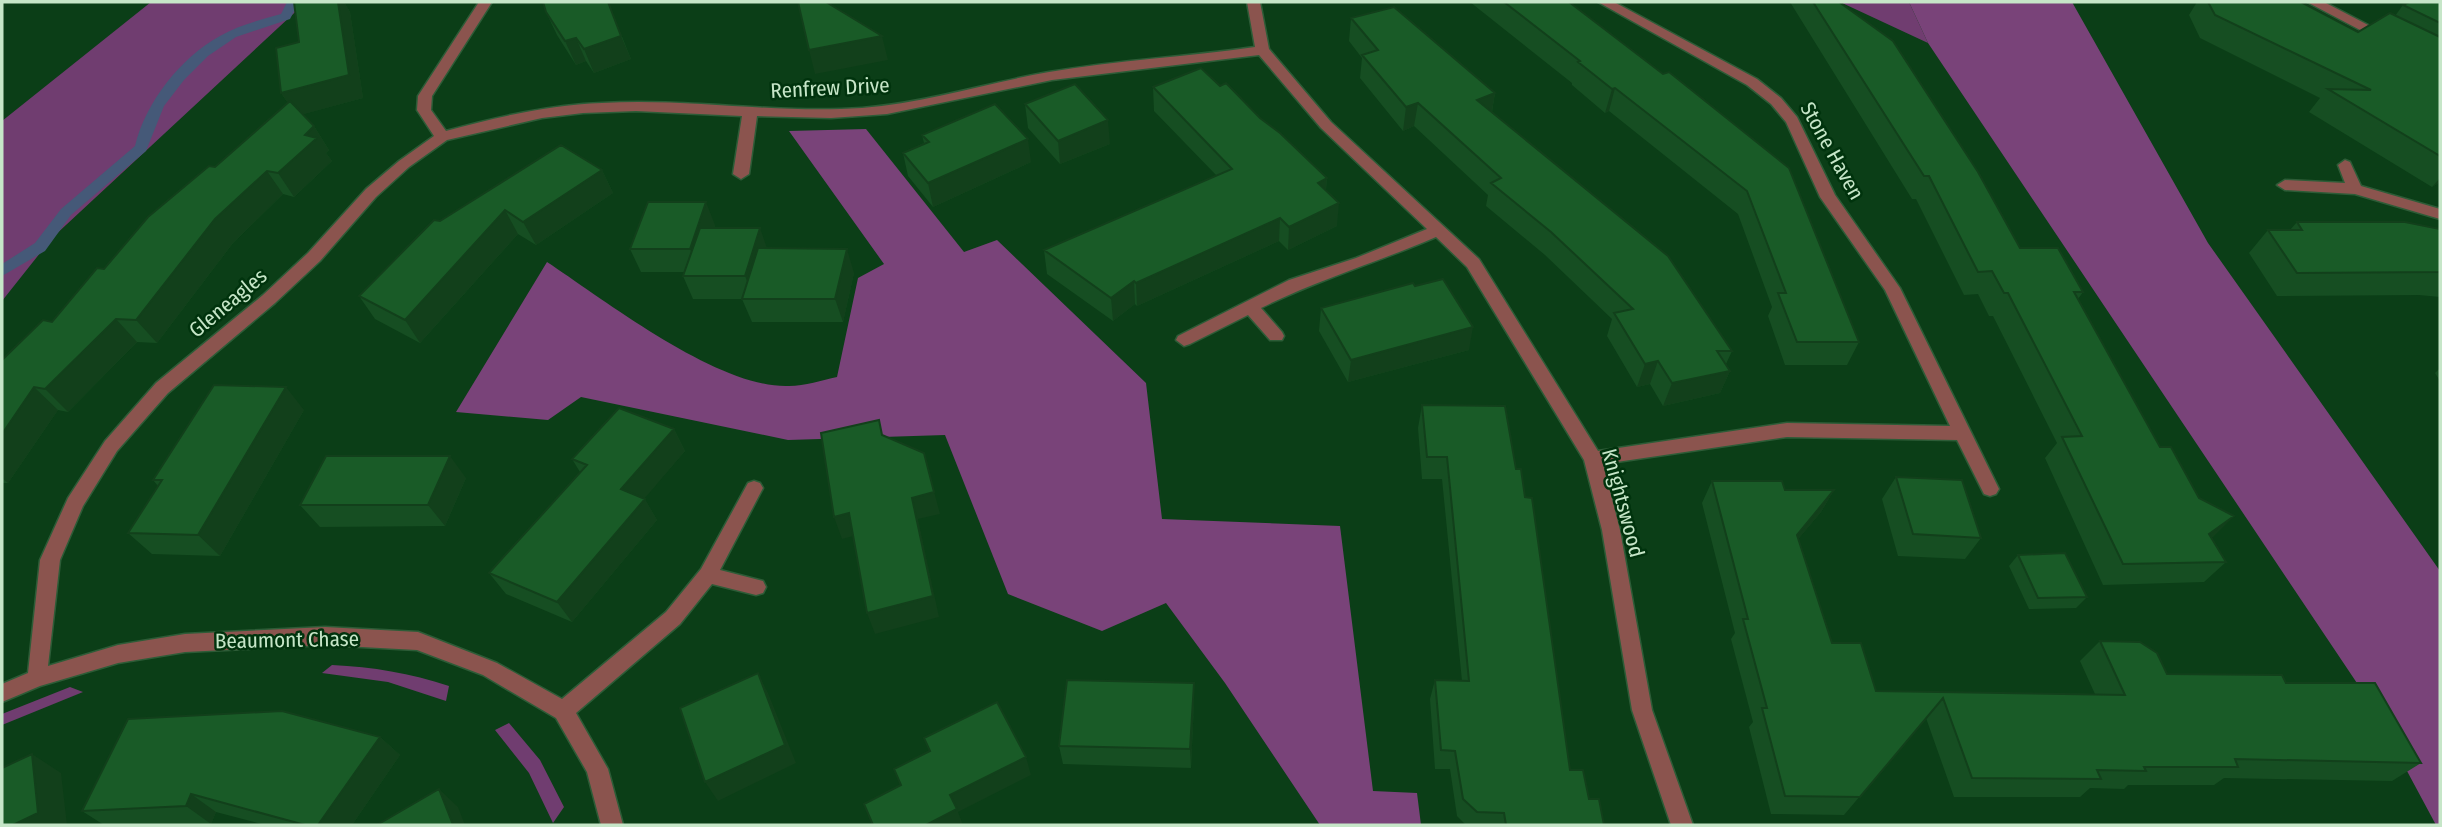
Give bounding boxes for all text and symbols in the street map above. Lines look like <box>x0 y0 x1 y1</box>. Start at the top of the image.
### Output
street label: Renfrew Drive <box>770 72 890 104</box>
street label: Stone Haven <box>1794 98 1870 204</box>
street label: Gleneagles <box>184 263 272 343</box>
street label: Knightswood <box>1596 446 1650 560</box>
street label: Beaumont Chase <box>215 626 359 654</box>

